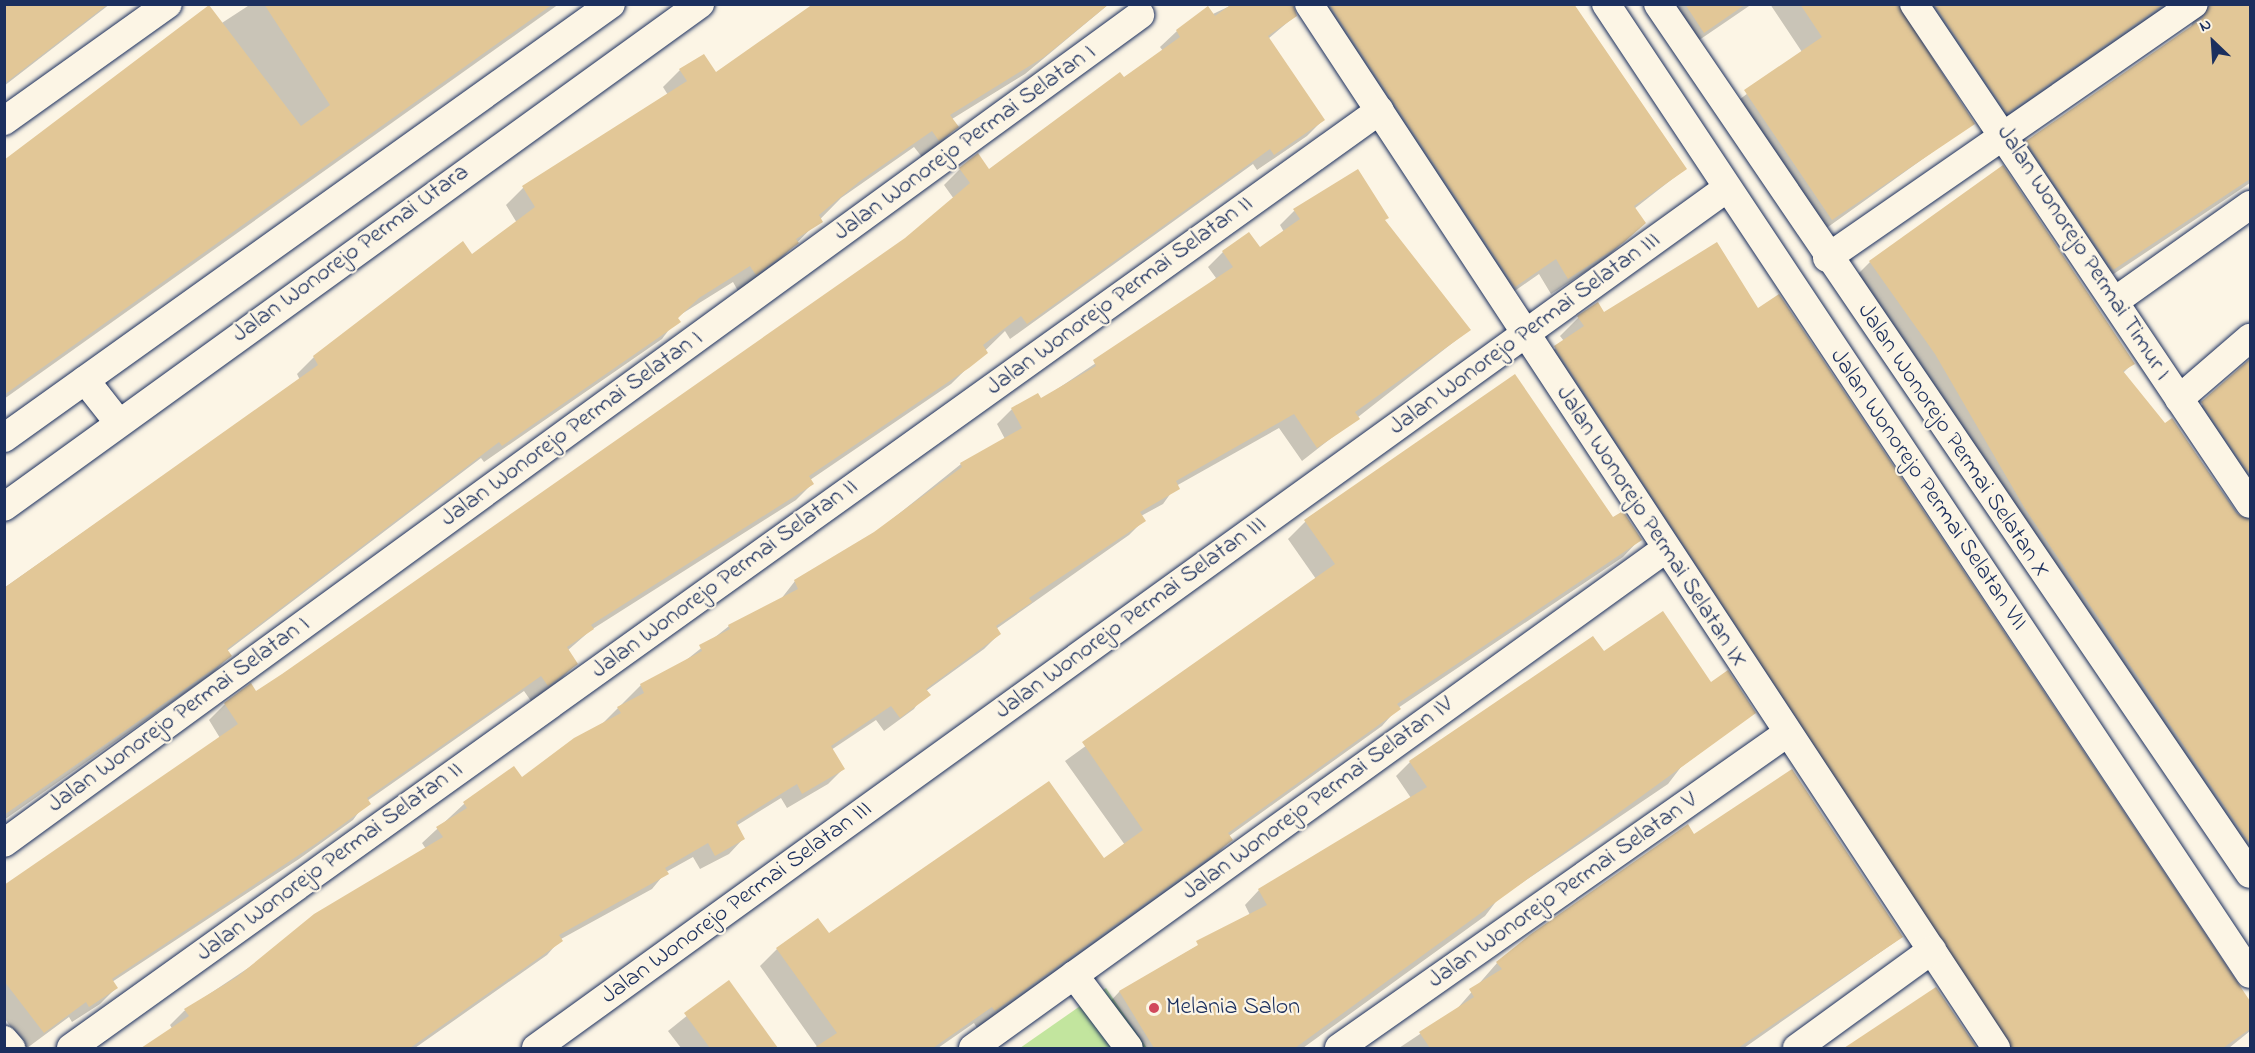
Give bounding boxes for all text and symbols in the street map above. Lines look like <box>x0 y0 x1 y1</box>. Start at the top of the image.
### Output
north arrow <box>2183 12 2243 72</box>
text: N <box>2195 13 2215 39</box>
street label: Jalan Wonorejo Permai Selatan I <box>828 38 1102 248</box>
street label: Jalan Wonorejo Permai Timur I <box>1990 120 2176 386</box>
street label: Jalan Wonorejo Permai Utara <box>227 158 475 350</box>
street label: Jalan Wonorejo Permai Selatan II <box>981 190 1259 402</box>
street label: Jalan Wonorejo Permai Selatan III <box>1384 226 1666 442</box>
street label: Jalan Wonorejo Permai Selatan X <box>1850 298 2056 584</box>
street label: Jalan Wonorejo Permai Selatan I <box>435 324 709 534</box>
street label: Jalan Wonorejo Permai Selatan VII <box>1823 344 2033 636</box>
street label: Jalan Wonorejo Permai Selatan IX <box>1549 381 1753 673</box>
street label: Jalan Wonorejo Permai Selatan II <box>586 473 864 685</box>
street label: Jalan Wonorejo Permai Selatan III <box>990 510 1272 726</box>
street label: Jalan Wonorejo Permai Selatan I <box>42 610 316 820</box>
street label: Jalan Wonorejo Permai Selatan IV <box>1177 691 1459 907</box>
street label: Jalan Wonorejo Permai Selatan II <box>191 756 469 968</box>
street label: Jalan Wonorejo Permai Selatan V <box>1423 787 1703 995</box>
street label: Jalan Wonorejo Permai Selatan III <box>596 795 878 1011</box>
place label: Melania Salon <box>1166 994 1300 1022</box>
marker: Melania Salon <box>1147 1001 1161 1015</box>

